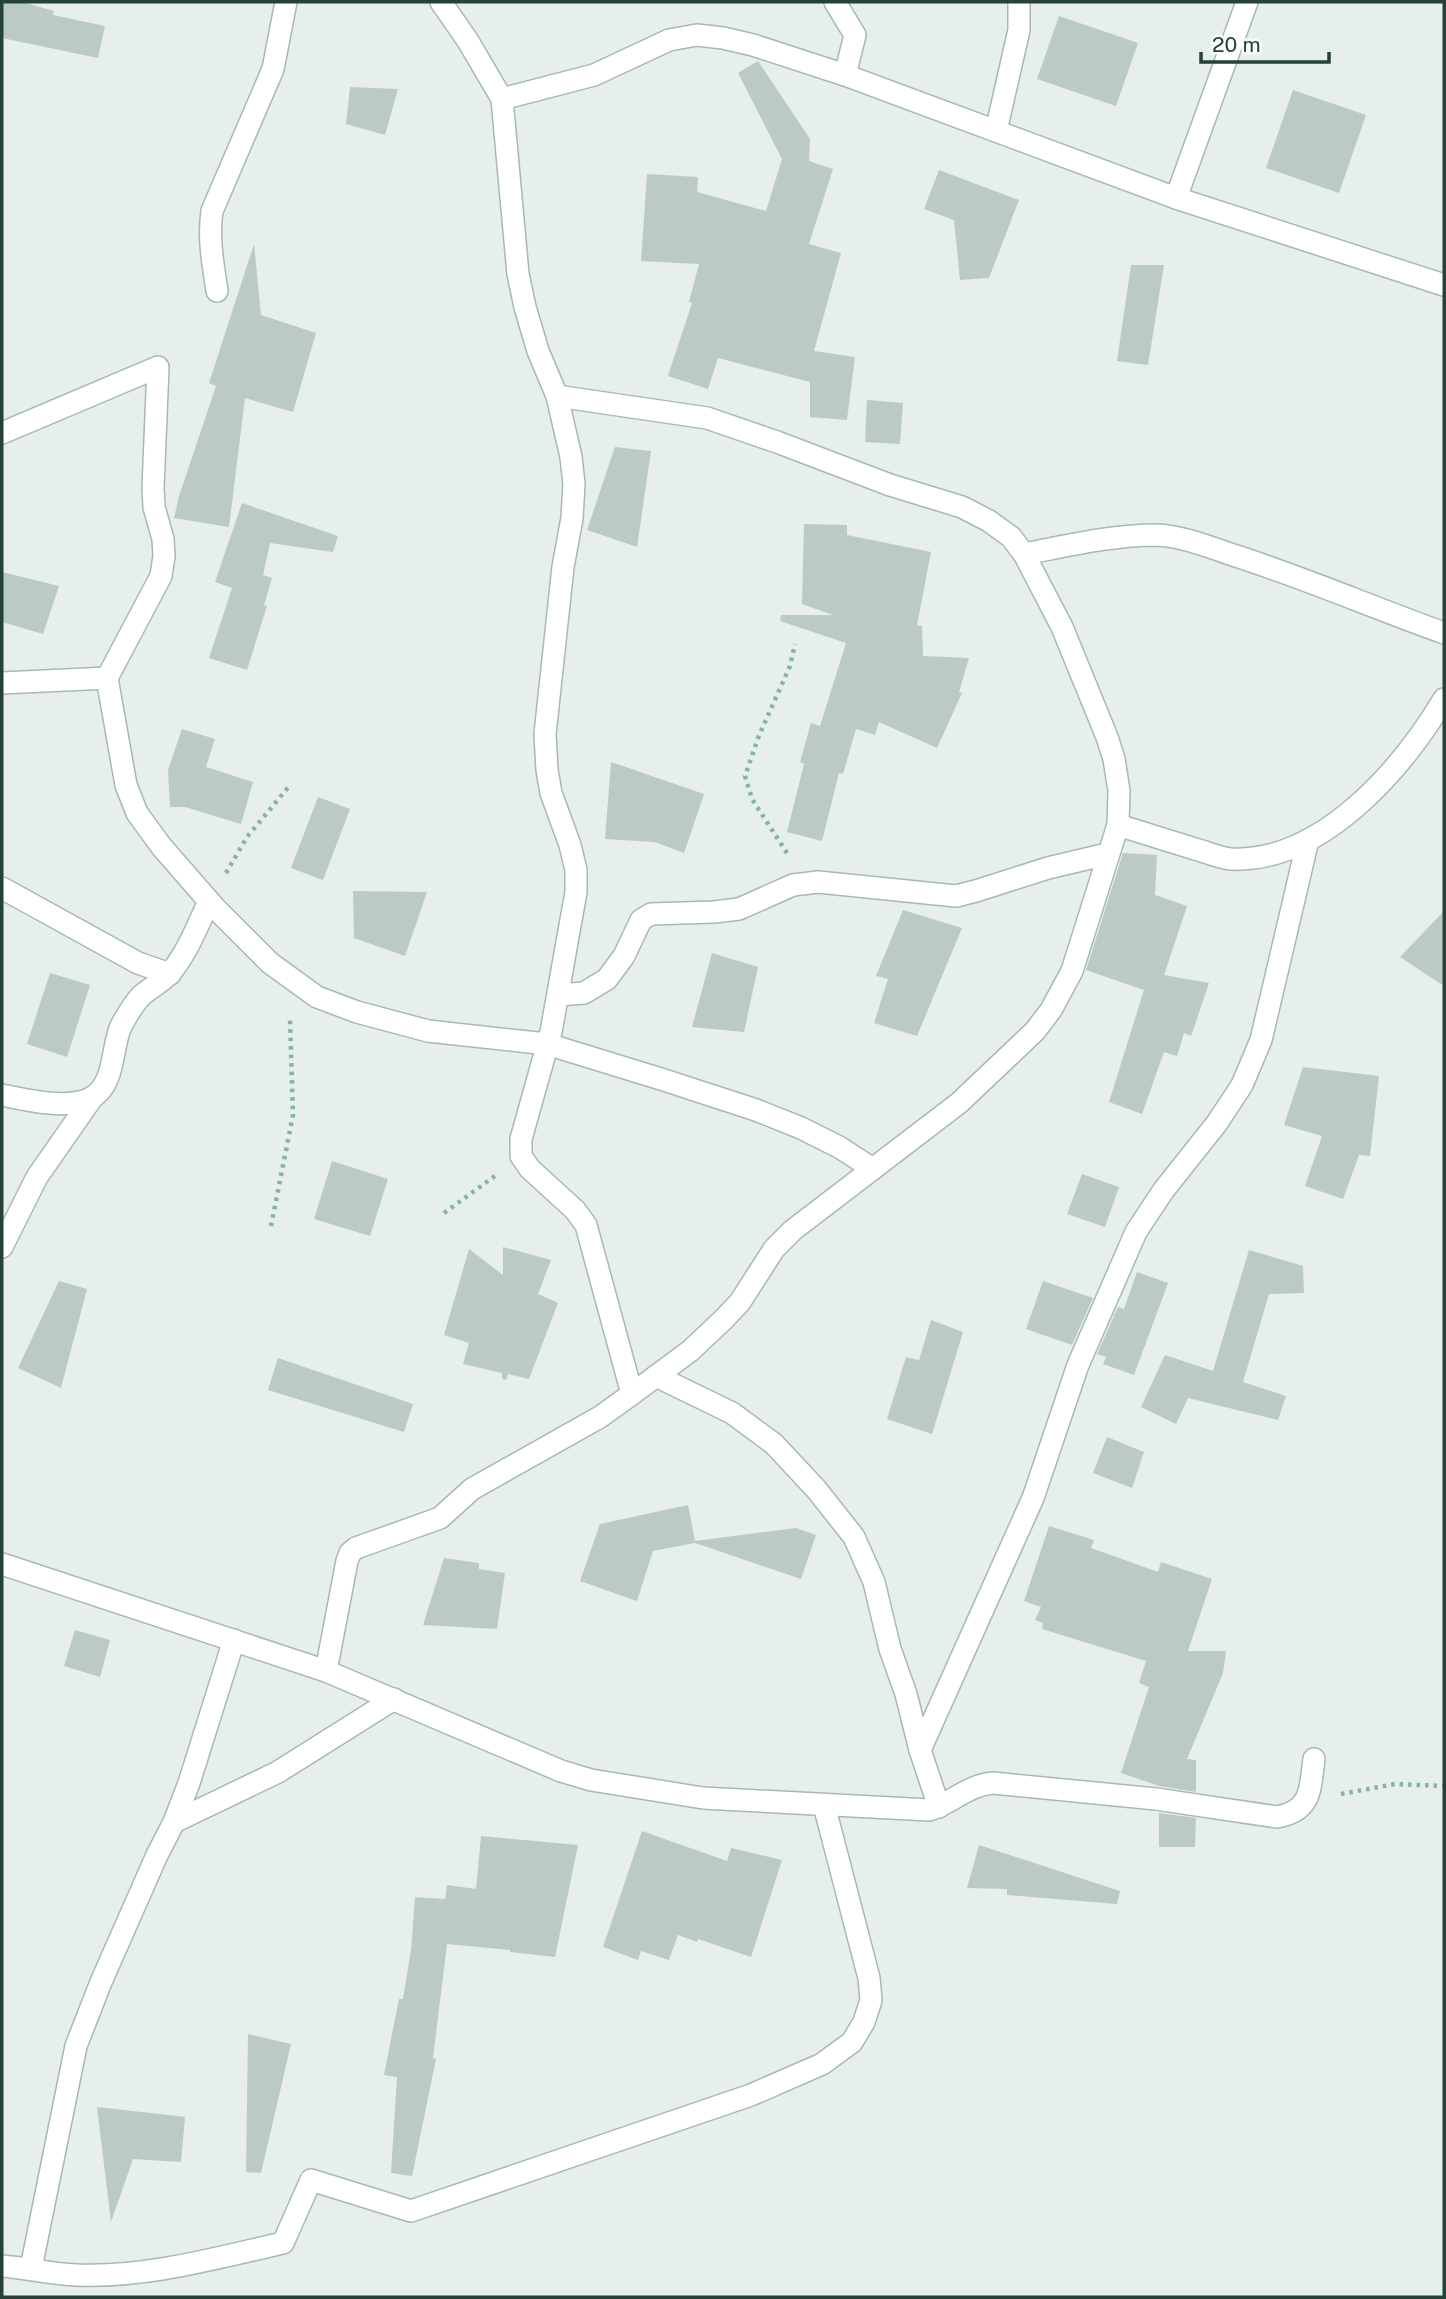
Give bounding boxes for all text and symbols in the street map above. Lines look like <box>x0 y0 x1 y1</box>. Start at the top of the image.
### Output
scale bar <box>1201 21 1329 65</box>
text: 20 m <box>1212 32 1261 57</box>

